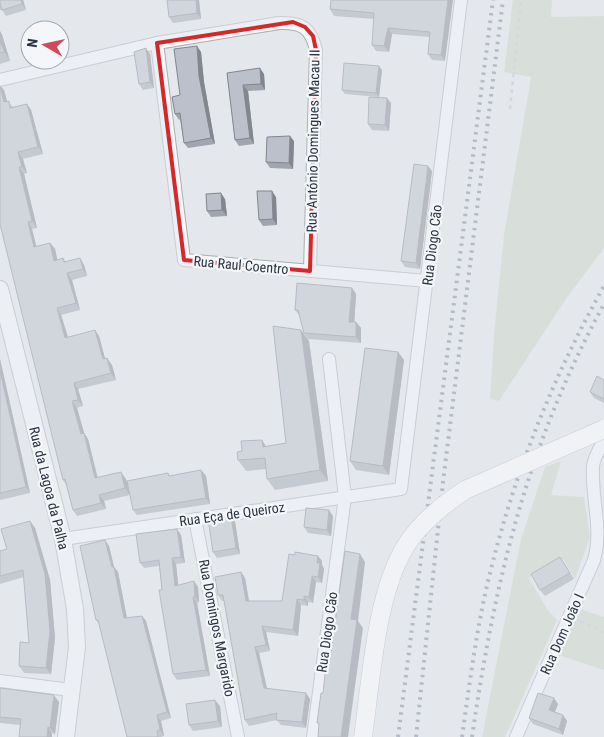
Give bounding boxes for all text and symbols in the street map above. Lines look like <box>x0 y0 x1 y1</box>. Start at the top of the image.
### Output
north arrow <box>20 20 70 70</box>
text: N <box>24 37 41 48</box>
street label: Rua António Domingues Macau II <box>303 49 323 233</box>
street label: Rua Diogo Cão <box>419 204 445 286</box>
street label: Rua Raul Coentro <box>193 253 289 277</box>
street label: Rua da Lagoa da Palha <box>26 425 72 551</box>
street label: Rua Eça de Queiroz <box>178 499 286 529</box>
street label: Rua Domingos Margarido <box>196 558 238 698</box>
street label: Rua Diogo Cão <box>313 591 341 673</box>
street label: Rua Dom João I <box>537 591 587 677</box>

